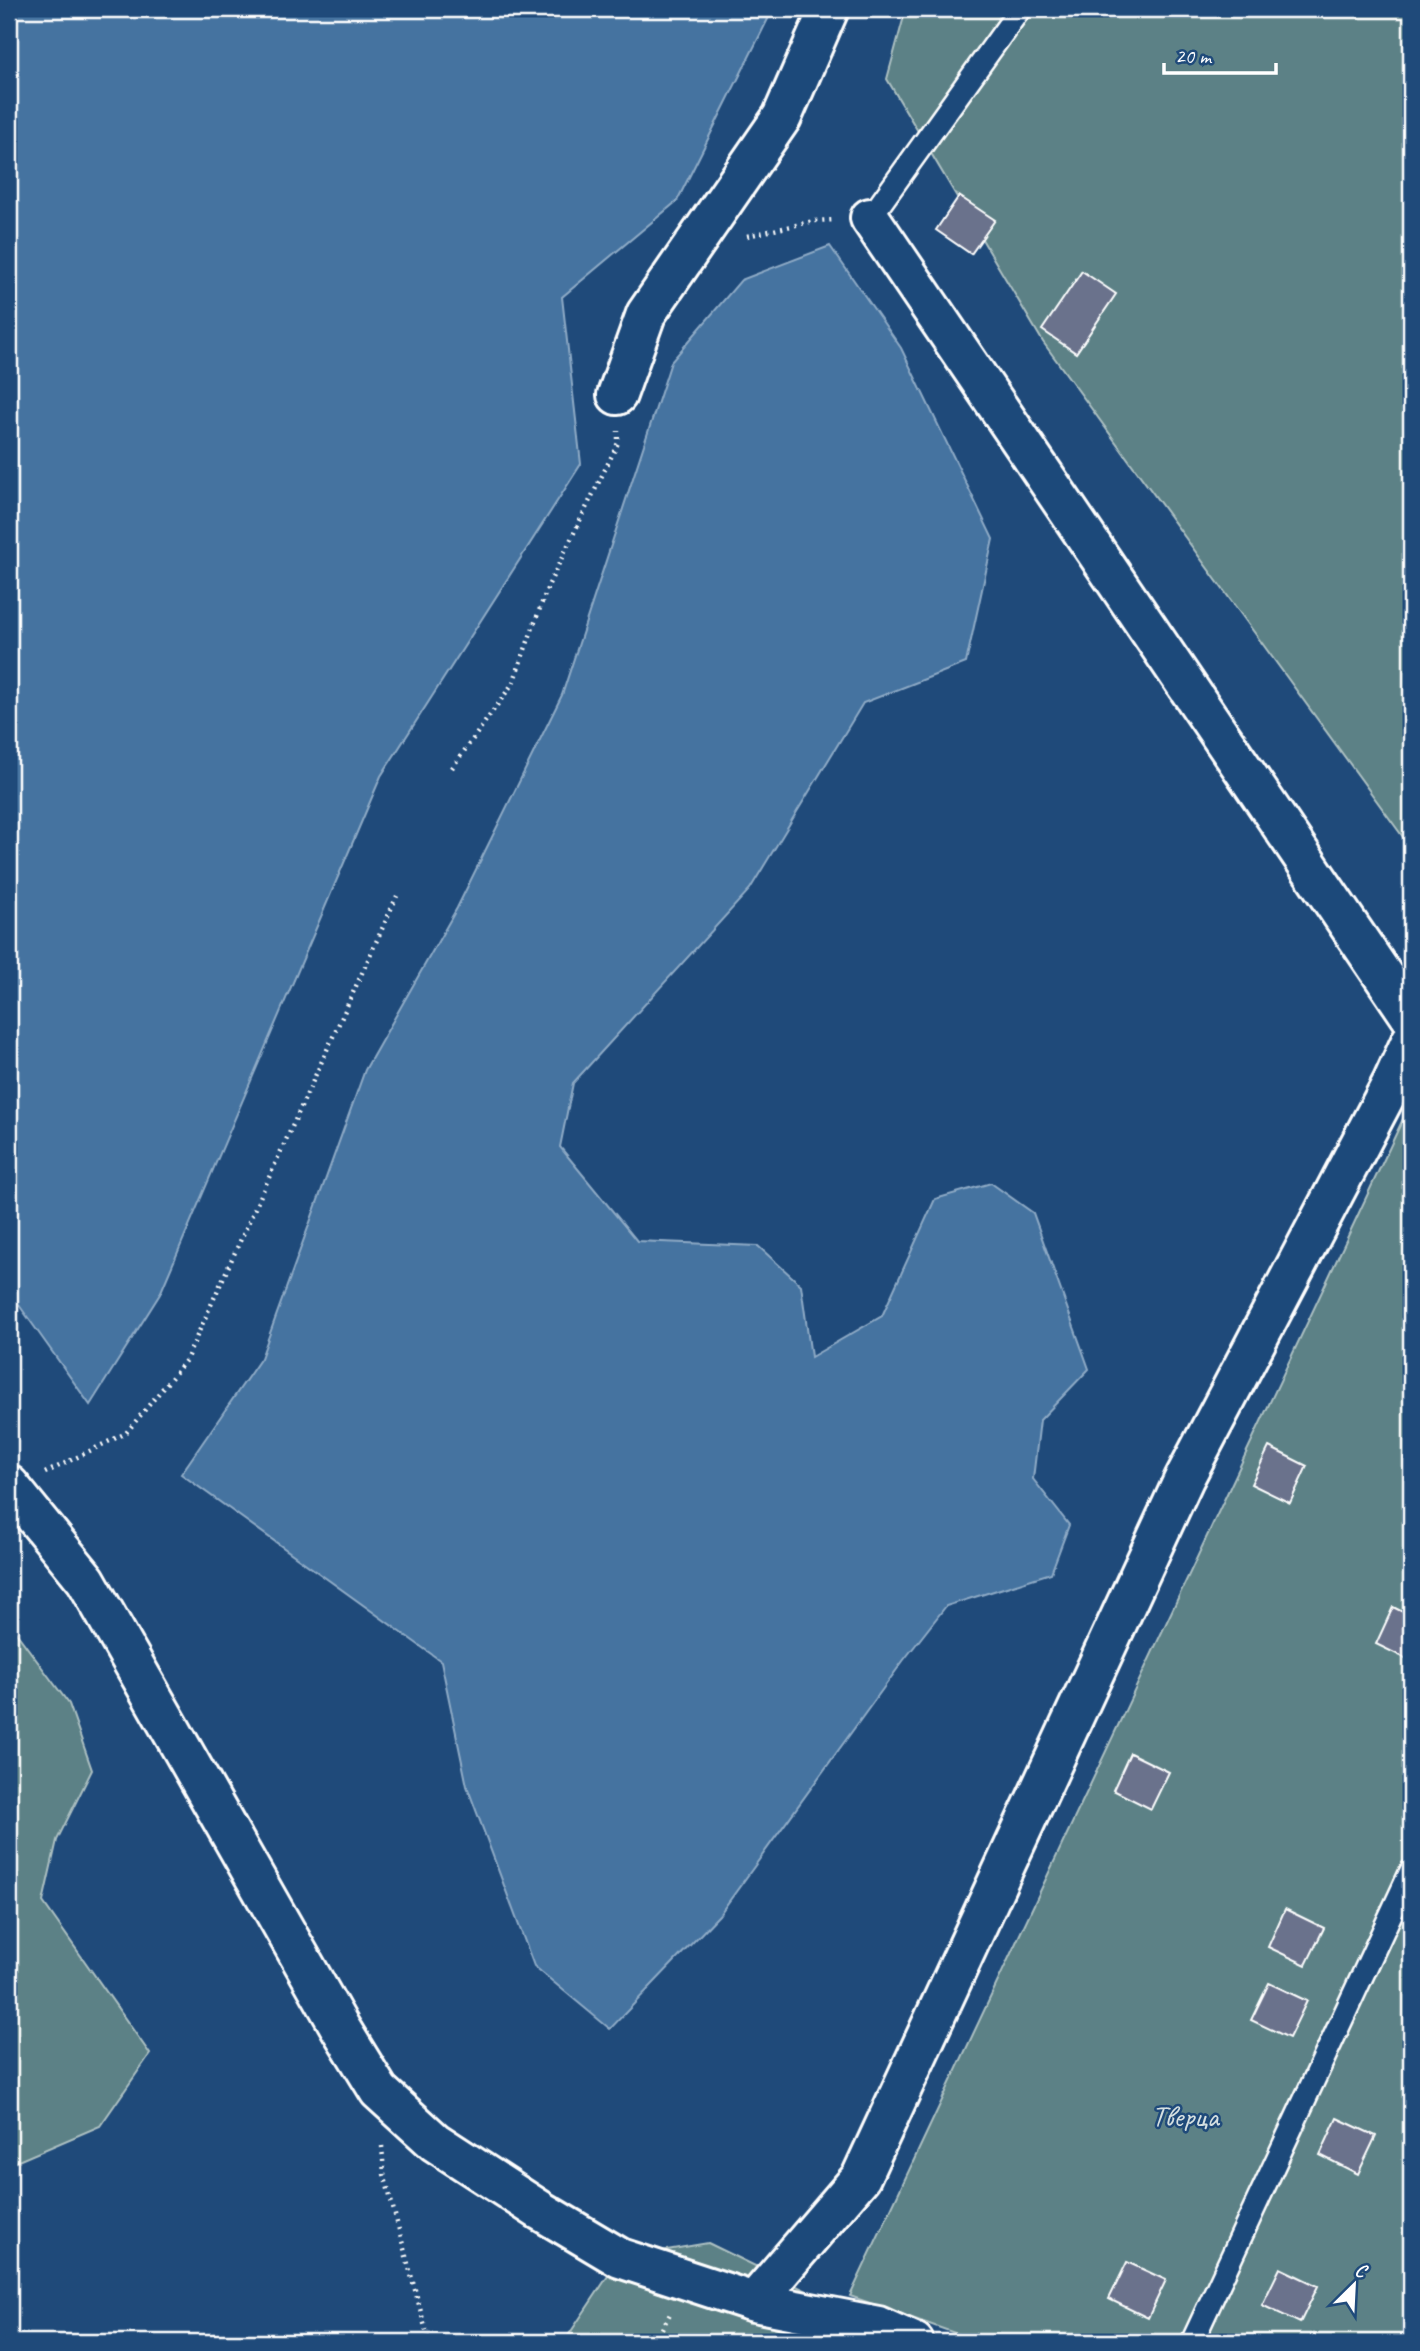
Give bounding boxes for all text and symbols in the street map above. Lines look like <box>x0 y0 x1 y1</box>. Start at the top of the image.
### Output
scale bar <box>1164 32 1276 76</box>
text: 20 m <box>1175 43 1213 69</box>
park label: Тверца <box>1151 2097 1220 2135</box>
north arrow <box>1318 2250 1388 2320</box>
text: С <box>1351 2258 1372 2284</box>

